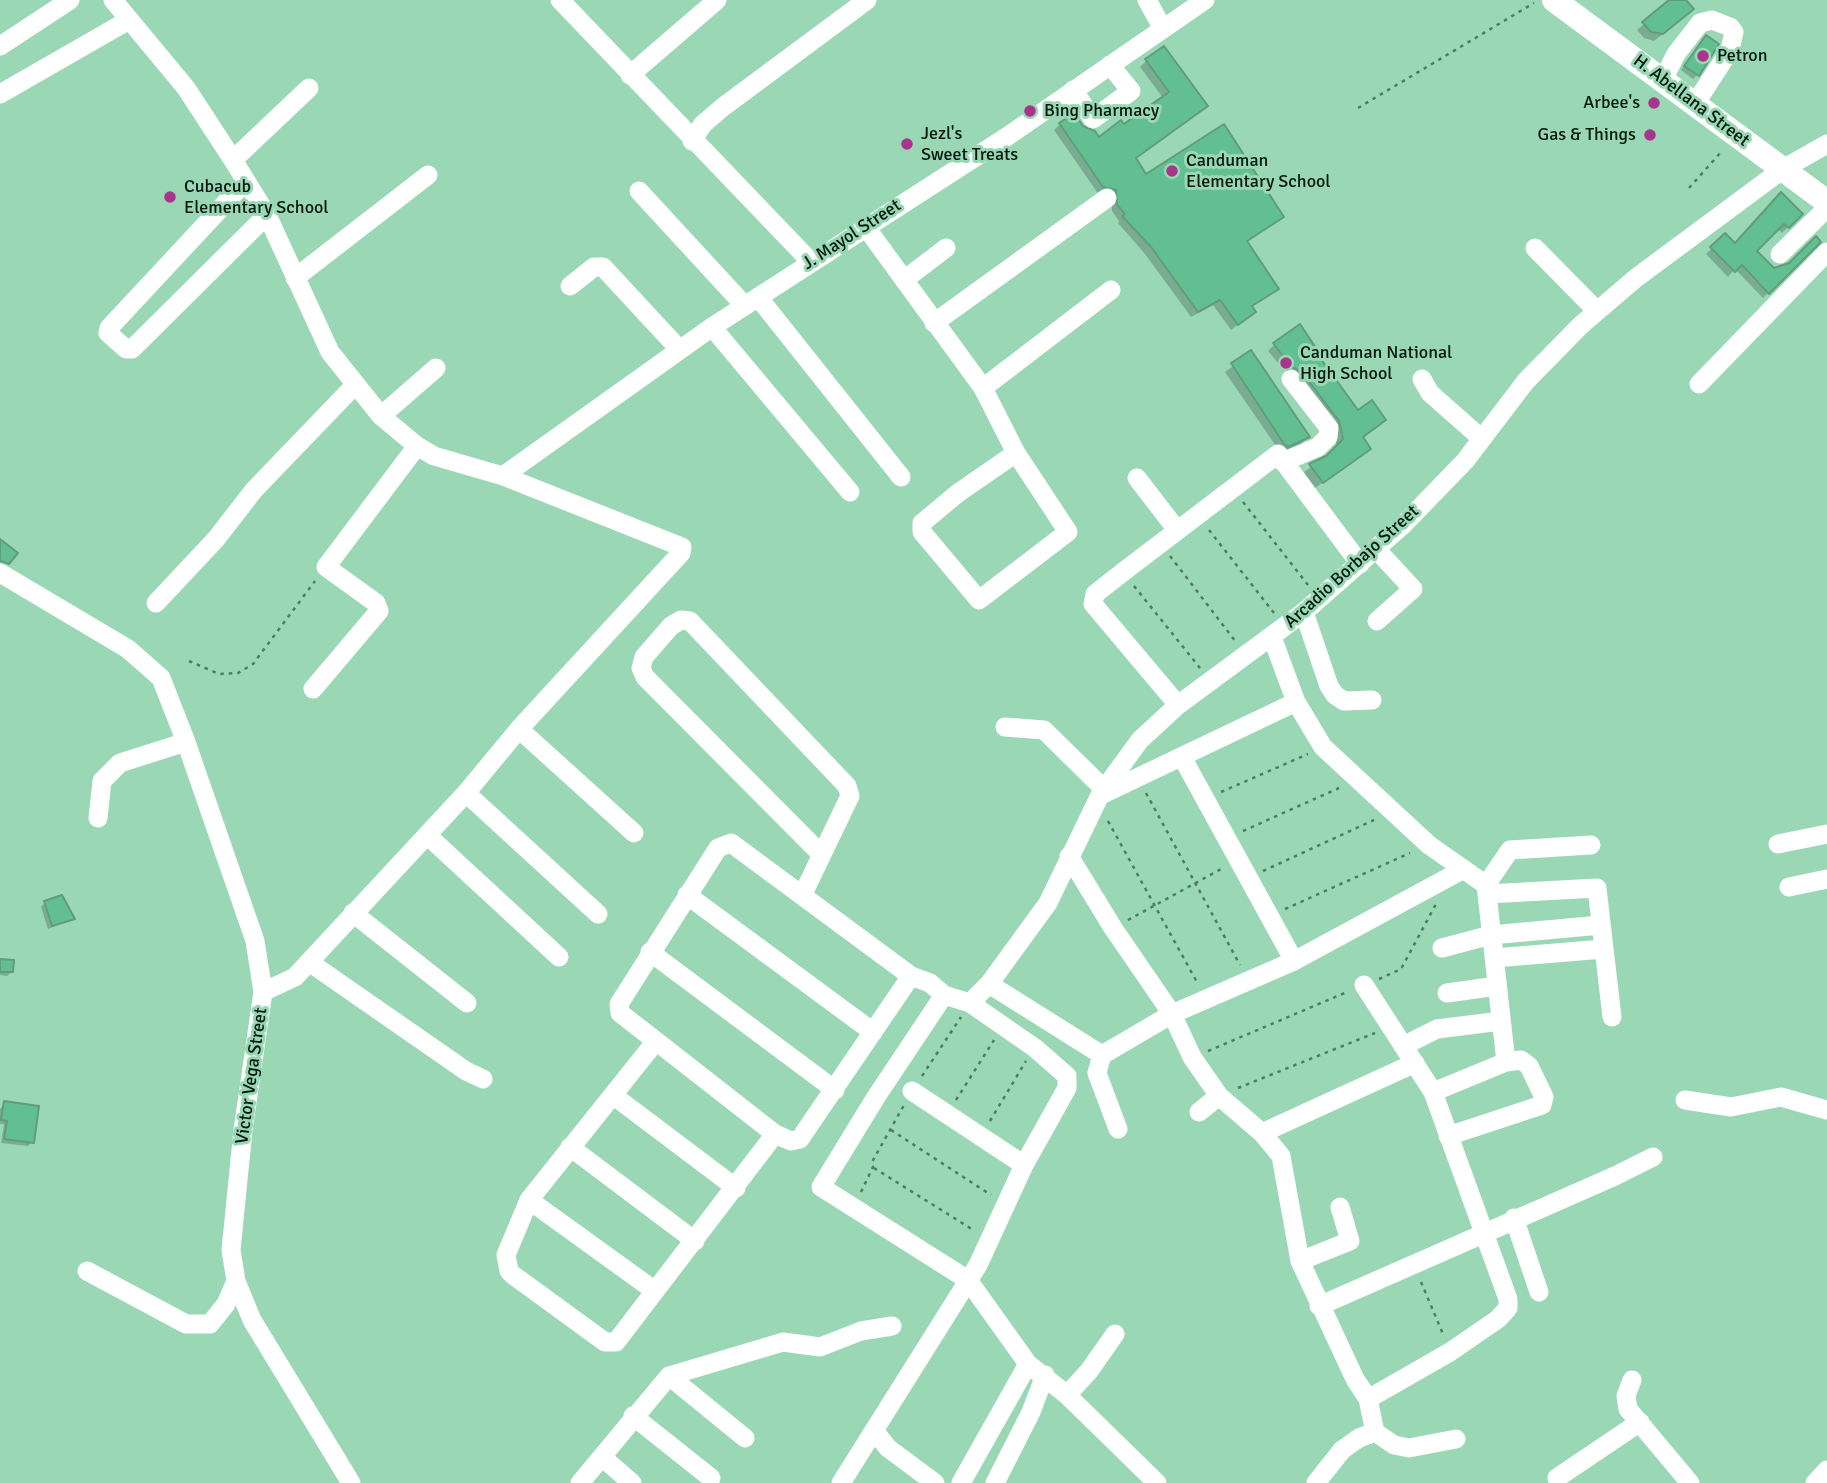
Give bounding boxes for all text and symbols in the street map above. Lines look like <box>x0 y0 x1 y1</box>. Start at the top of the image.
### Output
place label: Petron <box>1717 45 1767 67</box>
marker: Petron <box>1695 48 1711 64</box>
street label: H. Abellana Street <box>1629 50 1753 152</box>
place label: Arbee's <box>1583 92 1640 114</box>
marker: Arbee's <box>1646 95 1662 111</box>
place label: Bing Pharmacy <box>1044 100 1159 122</box>
marker: Bing Pharmacy <box>1022 103 1038 119</box>
place label: Jezl's Sweet Treats <box>921 123 1018 166</box>
place label: Gas & Things <box>1538 124 1636 146</box>
marker: Gas & Things <box>1642 127 1658 143</box>
marker: Jezl's Sweet Treats <box>899 136 915 152</box>
place label: Canduman Elementary School <box>1186 150 1331 192</box>
marker: Canduman Elementary School <box>1164 163 1180 179</box>
place label: Cubacub Elementary School <box>184 176 329 218</box>
marker: Cubacub Elementary School <box>162 189 178 205</box>
street label: J. Mayol Street <box>799 195 905 275</box>
place label: Canduman National High School <box>1300 342 1452 384</box>
marker: Canduman National High School <box>1278 355 1294 371</box>
street label: Arcadio Borbajo Street <box>1280 501 1424 633</box>
street label: Victor Vega Street <box>232 1006 272 1146</box>

